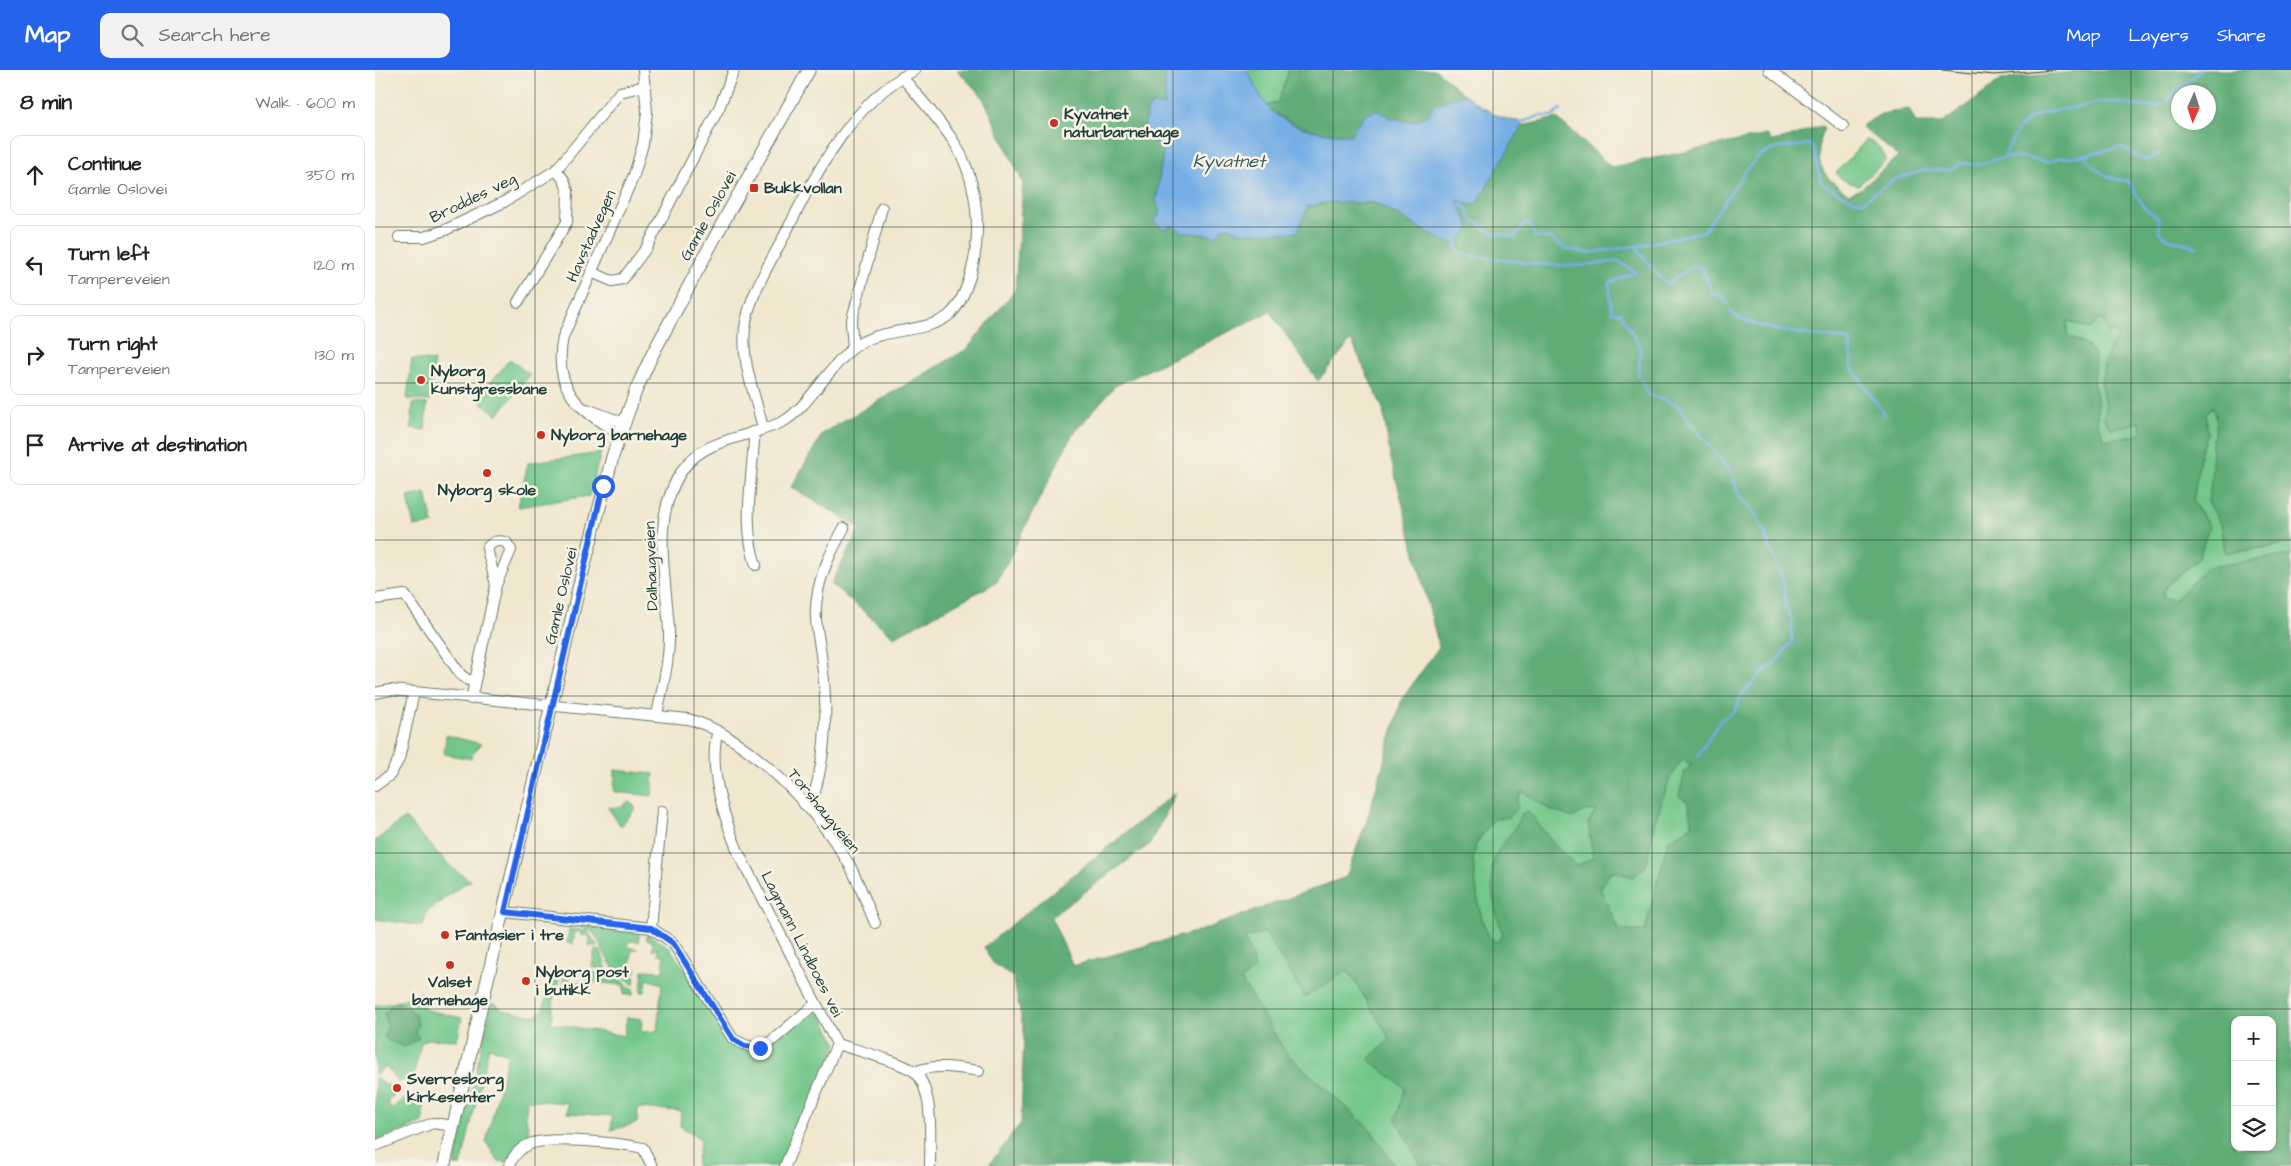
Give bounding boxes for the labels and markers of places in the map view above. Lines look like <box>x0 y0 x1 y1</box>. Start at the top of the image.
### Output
place label: Kyvatnet naturbarnehage <box>1064 103 1179 145</box>
marker: Kyvatnet naturbarnehage <box>1048 117 1060 129</box>
place label: Bukkvollan <box>764 177 842 199</box>
marker: Bukkvollan <box>748 182 760 194</box>
place label: Nyborg kunstgressbane <box>431 360 547 402</box>
marker: Nyborg kunstgressbane <box>415 374 427 386</box>
place label: Nyborg barnehage <box>551 424 687 448</box>
marker: Nyborg barnehage <box>535 429 547 441</box>
marker: Nyborg skole <box>481 467 493 479</box>
place label: Nyborg skole <box>438 479 537 503</box>
place label: Fantasier i tre <box>455 924 564 946</box>
marker: Fantasier i tre <box>439 929 451 941</box>
marker: Valset barnehage <box>444 959 456 971</box>
place label: Nyborg post i butikk <box>536 961 629 1001</box>
place label: Valset barnehage <box>412 971 488 1013</box>
marker: Nyborg post i butikk <box>520 975 532 987</box>
place label: Sverresborg kirkesenter <box>406 1068 504 1108</box>
marker: Sverresborg kirkesenter <box>391 1082 403 1094</box>

